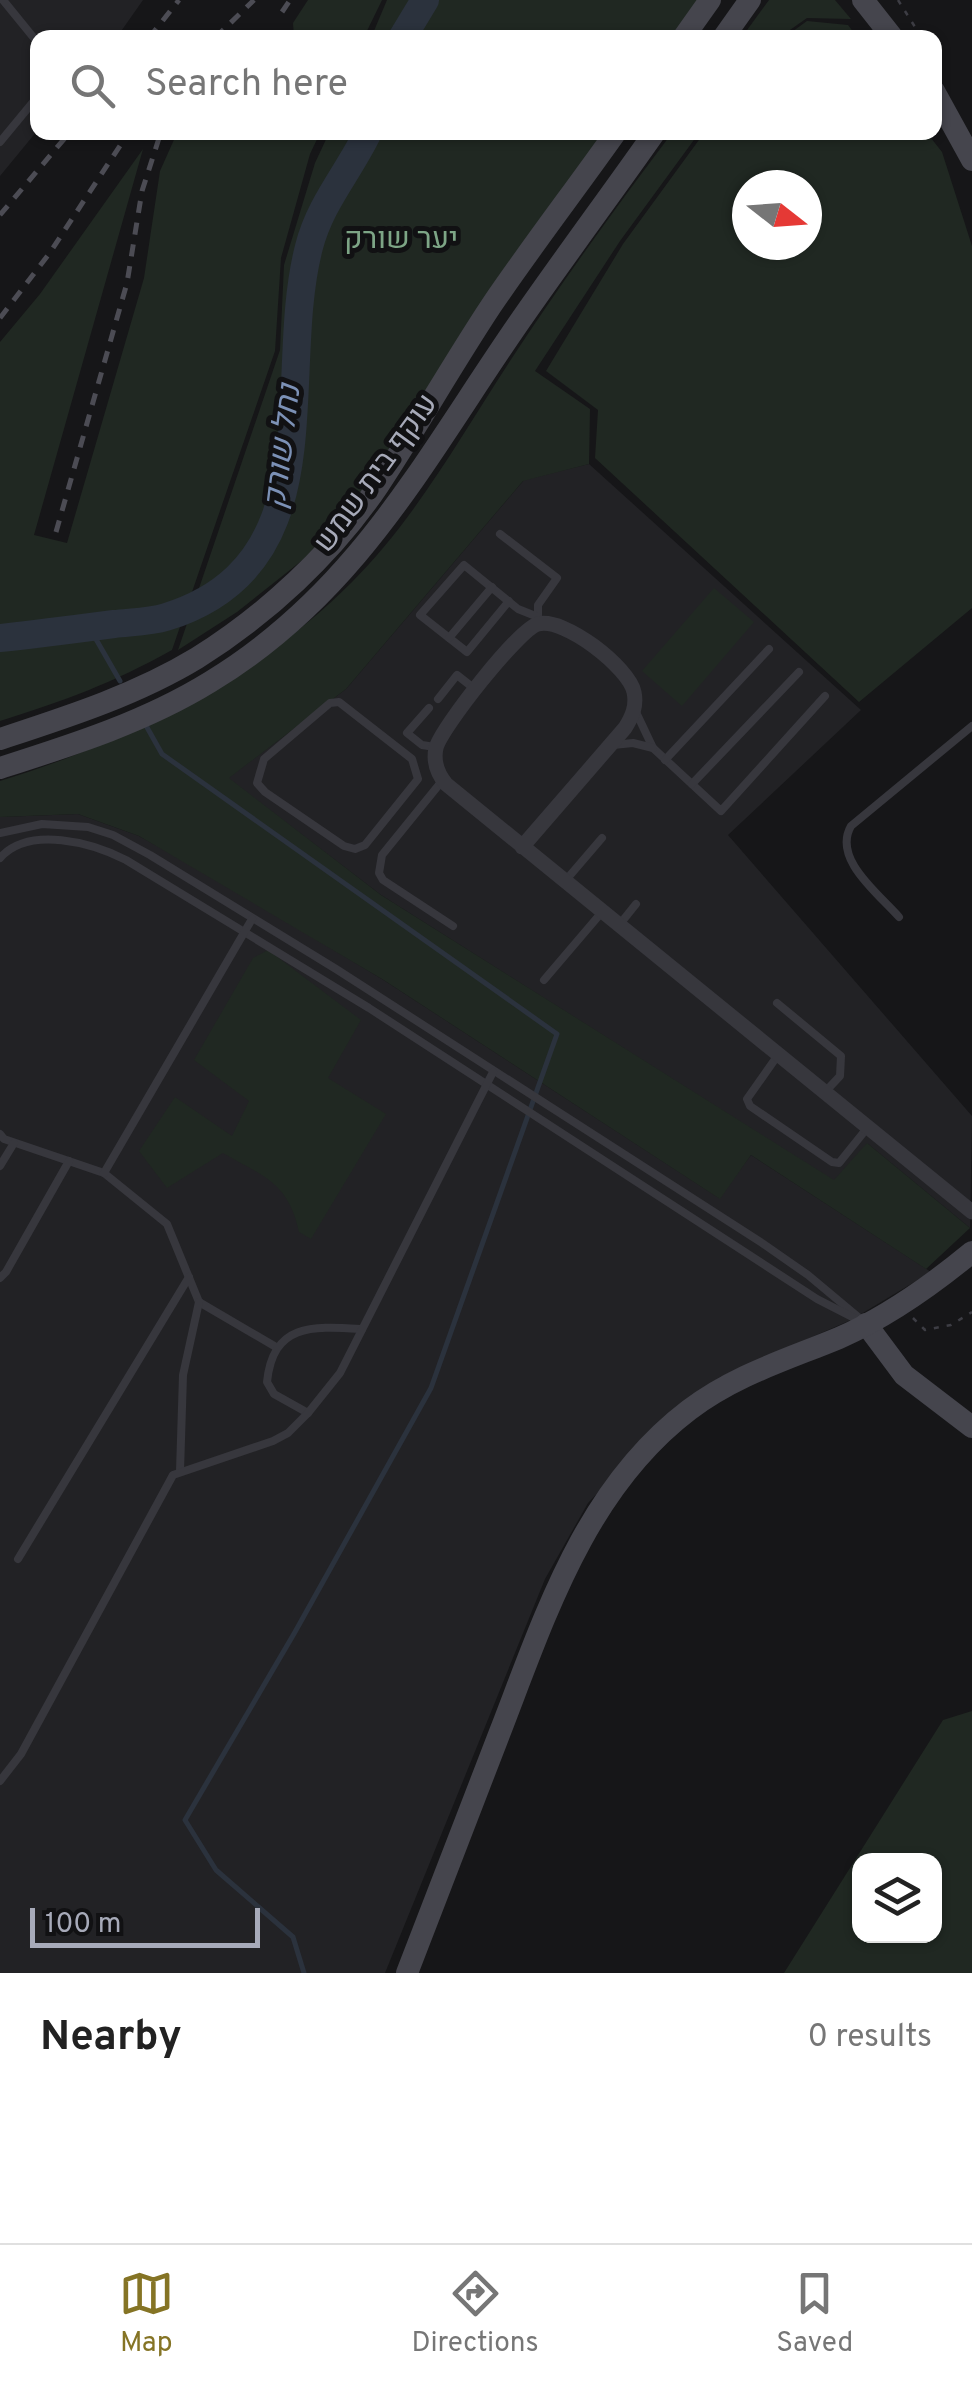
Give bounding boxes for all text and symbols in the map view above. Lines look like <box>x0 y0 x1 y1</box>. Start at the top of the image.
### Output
search box <box>30 30 942 140</box>
icon: search <box>65 58 120 113</box>
text: Search here <box>145 61 348 110</box>
north arrow <box>732 170 822 260</box>
park label: יער שורק <box>344 222 458 259</box>
water label: נחל שורק <box>257 380 312 512</box>
street label: עוקף בית שמש <box>307 387 447 561</box>
map controls <box>852 1853 942 1943</box>
button: layers <box>852 1853 942 1943</box>
scale bar <box>30 1903 260 1948</box>
text: 100 m <box>45 1907 121 1943</box>
text: Nearby <box>40 2012 182 2065</box>
text: 0 results <box>807 2018 932 2058</box>
tab: Map <box>119 2266 174 2362</box>
tab: Directions <box>411 2266 539 2362</box>
tab: Saved <box>776 2266 853 2362</box>

